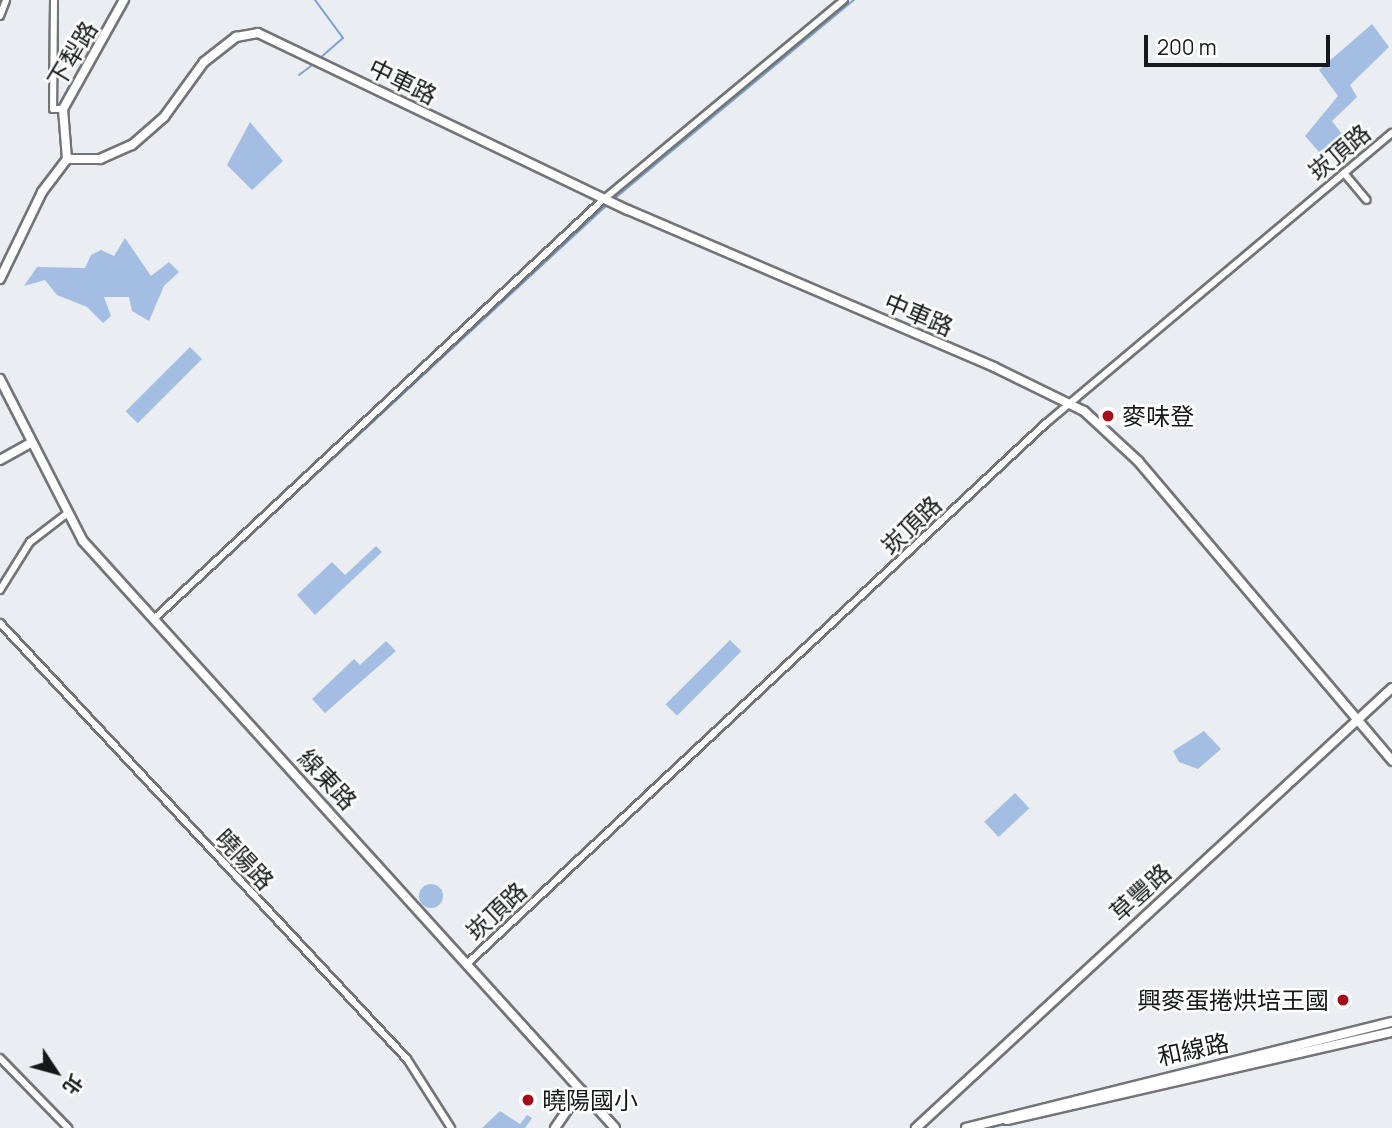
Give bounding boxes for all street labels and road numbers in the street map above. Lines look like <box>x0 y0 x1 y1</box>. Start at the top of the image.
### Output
street label: 下犁路 <box>41 16 103 92</box>
street label: 中車路 <box>364 52 442 110</box>
street label: 崁頂路 <box>1302 118 1376 186</box>
street label: 中車路 <box>880 287 958 341</box>
street label: 崁頂路 <box>875 490 947 560</box>
street label: 線東路 <box>293 743 363 815</box>
street label: 曉陽路 <box>210 823 280 895</box>
street label: 草豐路 <box>1104 857 1176 927</box>
street label: 崁頂路 <box>460 876 532 946</box>
street label: 和線路 <box>1155 1027 1231 1071</box>

